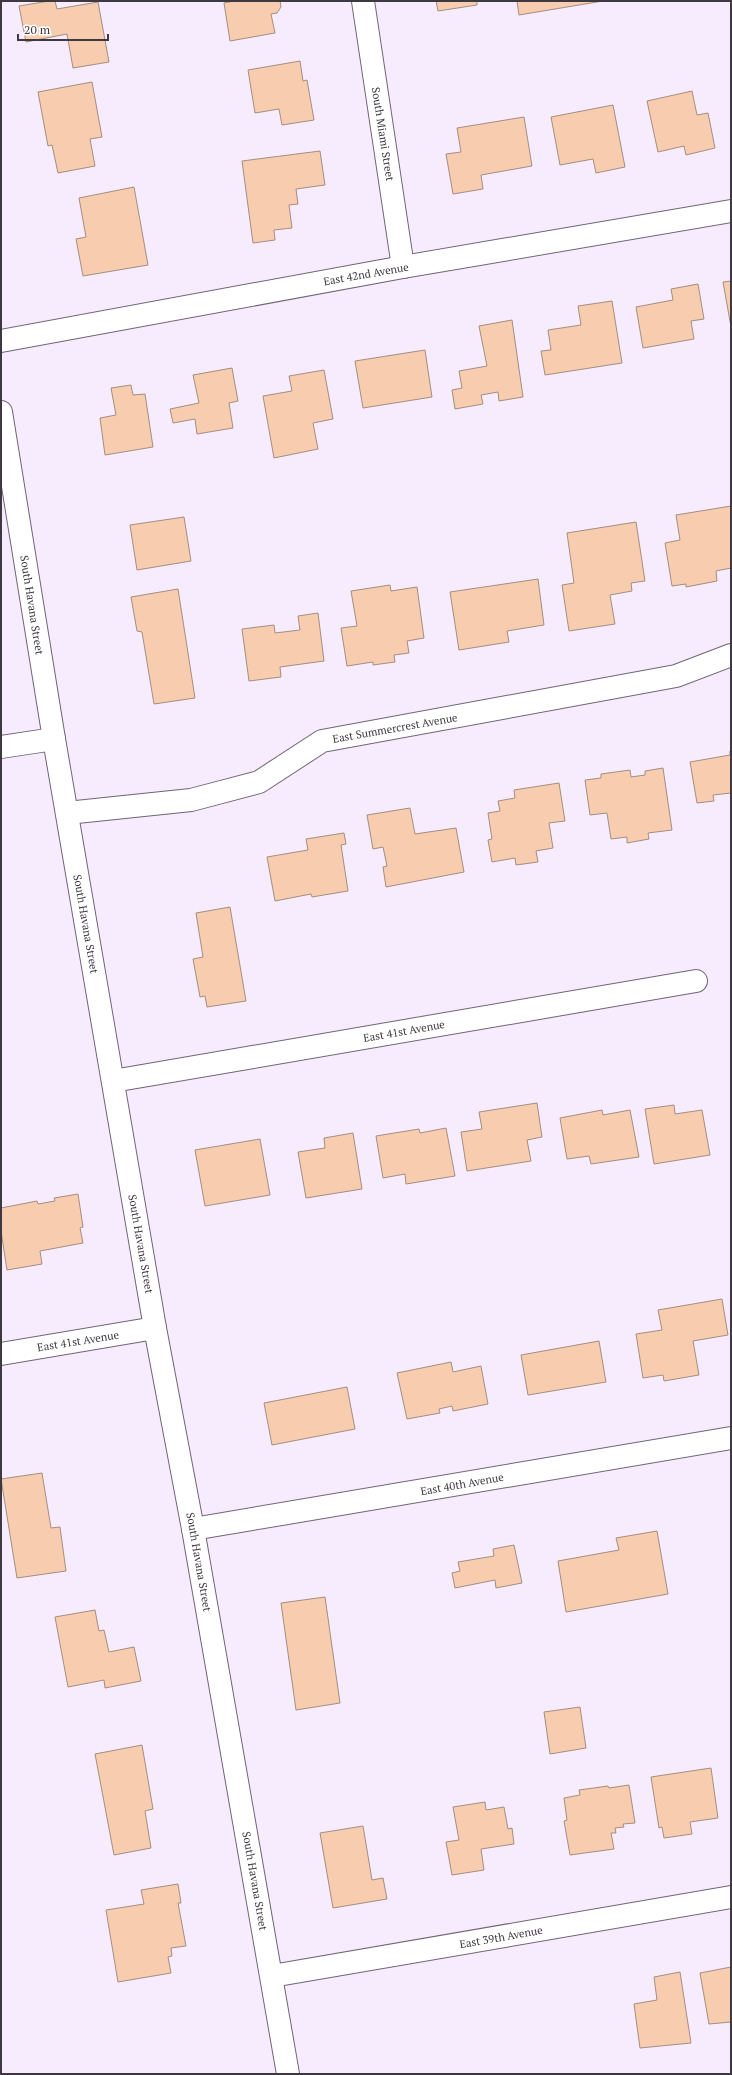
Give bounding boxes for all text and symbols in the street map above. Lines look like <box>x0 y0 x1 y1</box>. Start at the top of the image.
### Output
scale bar <box>18 16 108 42</box>
text: 20 m <box>24 22 51 37</box>
street label: South Miami Street <box>369 86 397 182</box>
street label: East 42nd Avenue <box>322 260 410 288</box>
street label: South Havana Street <box>17 554 47 656</box>
street label: East Summercrest Avenue <box>331 710 459 746</box>
street label: South Havana Street <box>70 873 102 975</box>
street label: East 41st Avenue <box>362 1017 446 1045</box>
street label: South Havana Street <box>125 1193 157 1295</box>
street label: East 41st Avenue <box>36 1328 120 1354</box>
street label: East 40th Avenue <box>419 1470 505 1498</box>
street label: South Havana Street <box>183 1511 215 1613</box>
street label: South Havana Street <box>239 1830 271 1932</box>
street label: East 39th Avenue <box>458 1923 544 1951</box>

